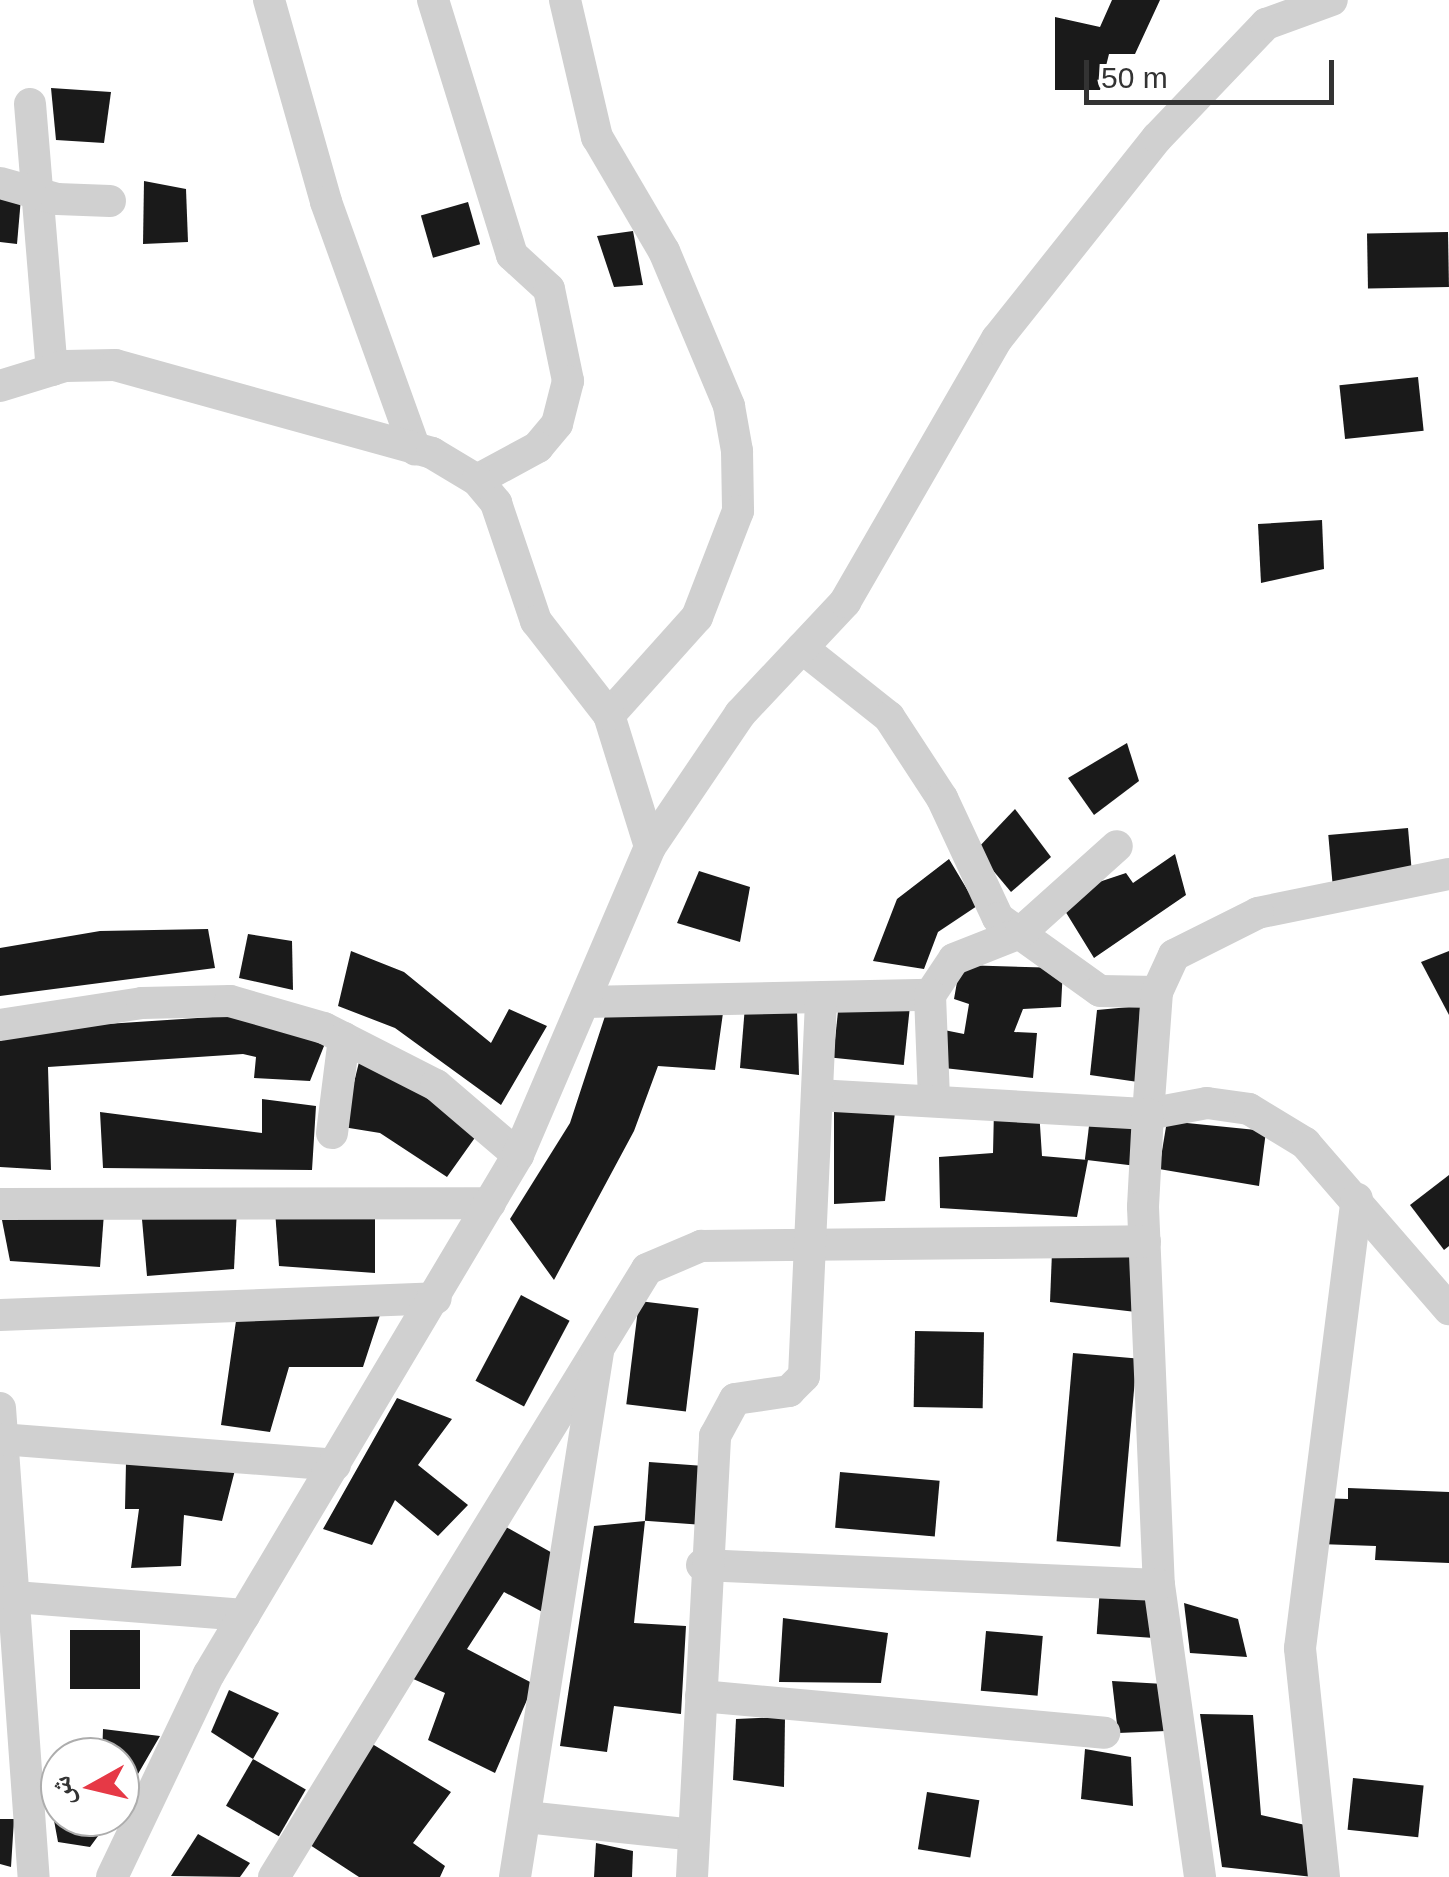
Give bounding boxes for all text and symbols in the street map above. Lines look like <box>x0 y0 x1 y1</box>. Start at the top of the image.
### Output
scale bar <box>1089 40 1339 102</box>
text: 50 m <box>1101 61 1168 94</box>
north arrow <box>40 1737 140 1837</box>
text: ش <box>44 1774 79 1808</box>

